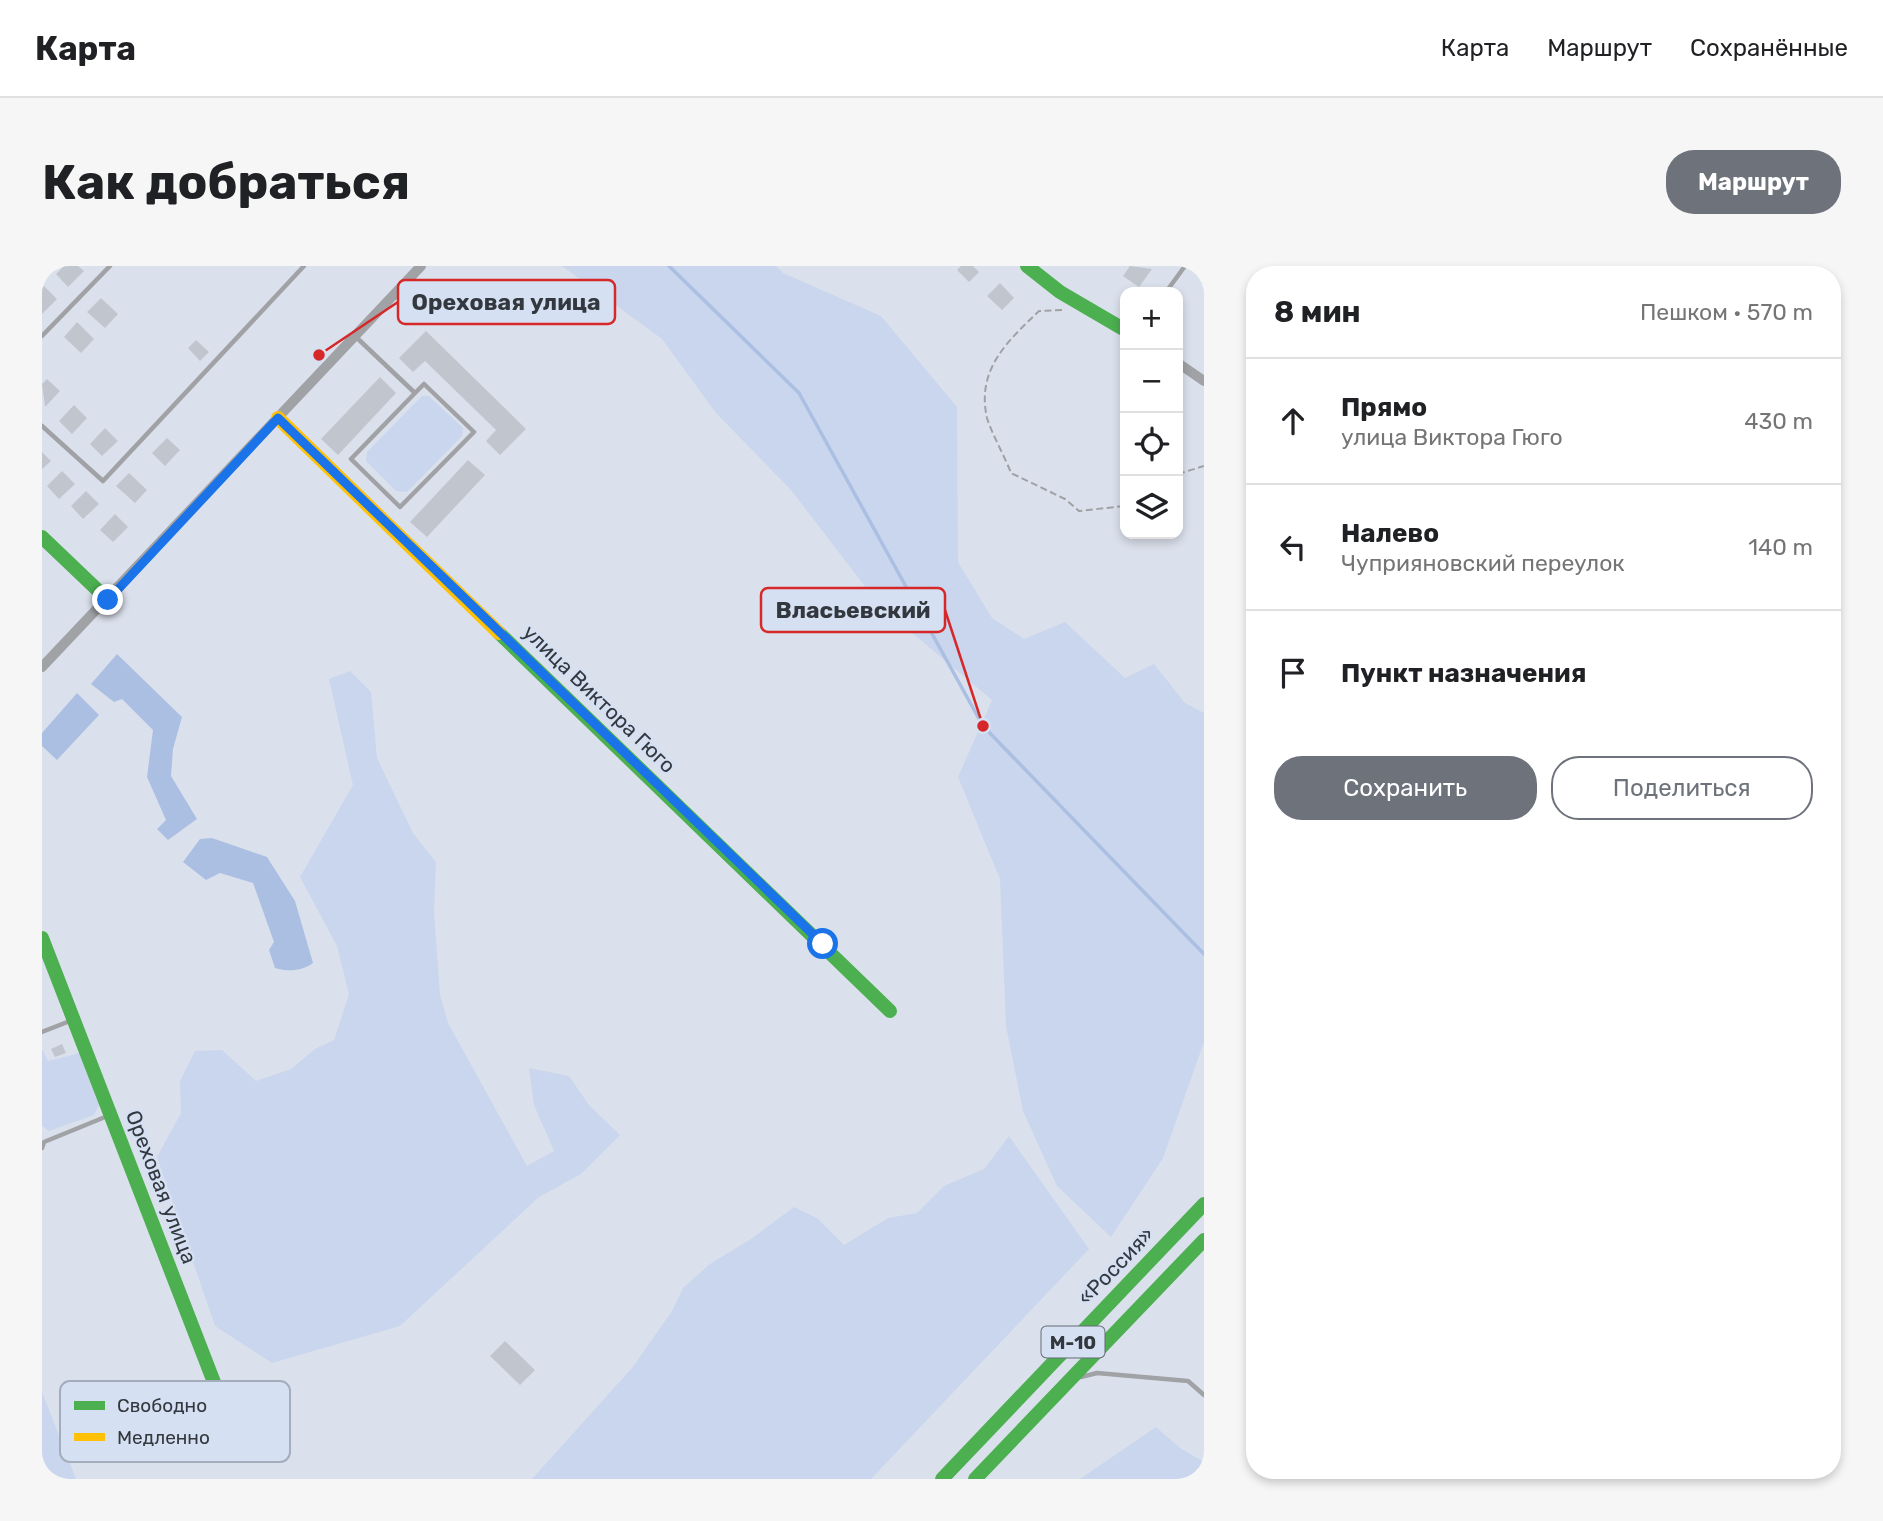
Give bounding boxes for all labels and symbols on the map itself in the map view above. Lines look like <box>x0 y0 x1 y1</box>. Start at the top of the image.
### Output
callout: Ореховая улица <box>398 280 615 324</box>
text: Ореховая улица <box>412 288 600 316</box>
route end <box>92 584 123 615</box>
callout: Власьевский <box>761 588 945 632</box>
text: Власьевский <box>775 596 931 624</box>
street label: улица Виктора Гюго <box>518 619 681 778</box>
route start <box>807 928 838 959</box>
street label: Ореховая улица <box>121 1107 202 1267</box>
street label: «Россия» <box>1072 1222 1159 1310</box>
road number: М-10 <box>1042 1326 1104 1358</box>
legend <box>60 1381 290 1462</box>
text: Свободно <box>117 1394 207 1417</box>
text: Медленно <box>117 1426 210 1449</box>

